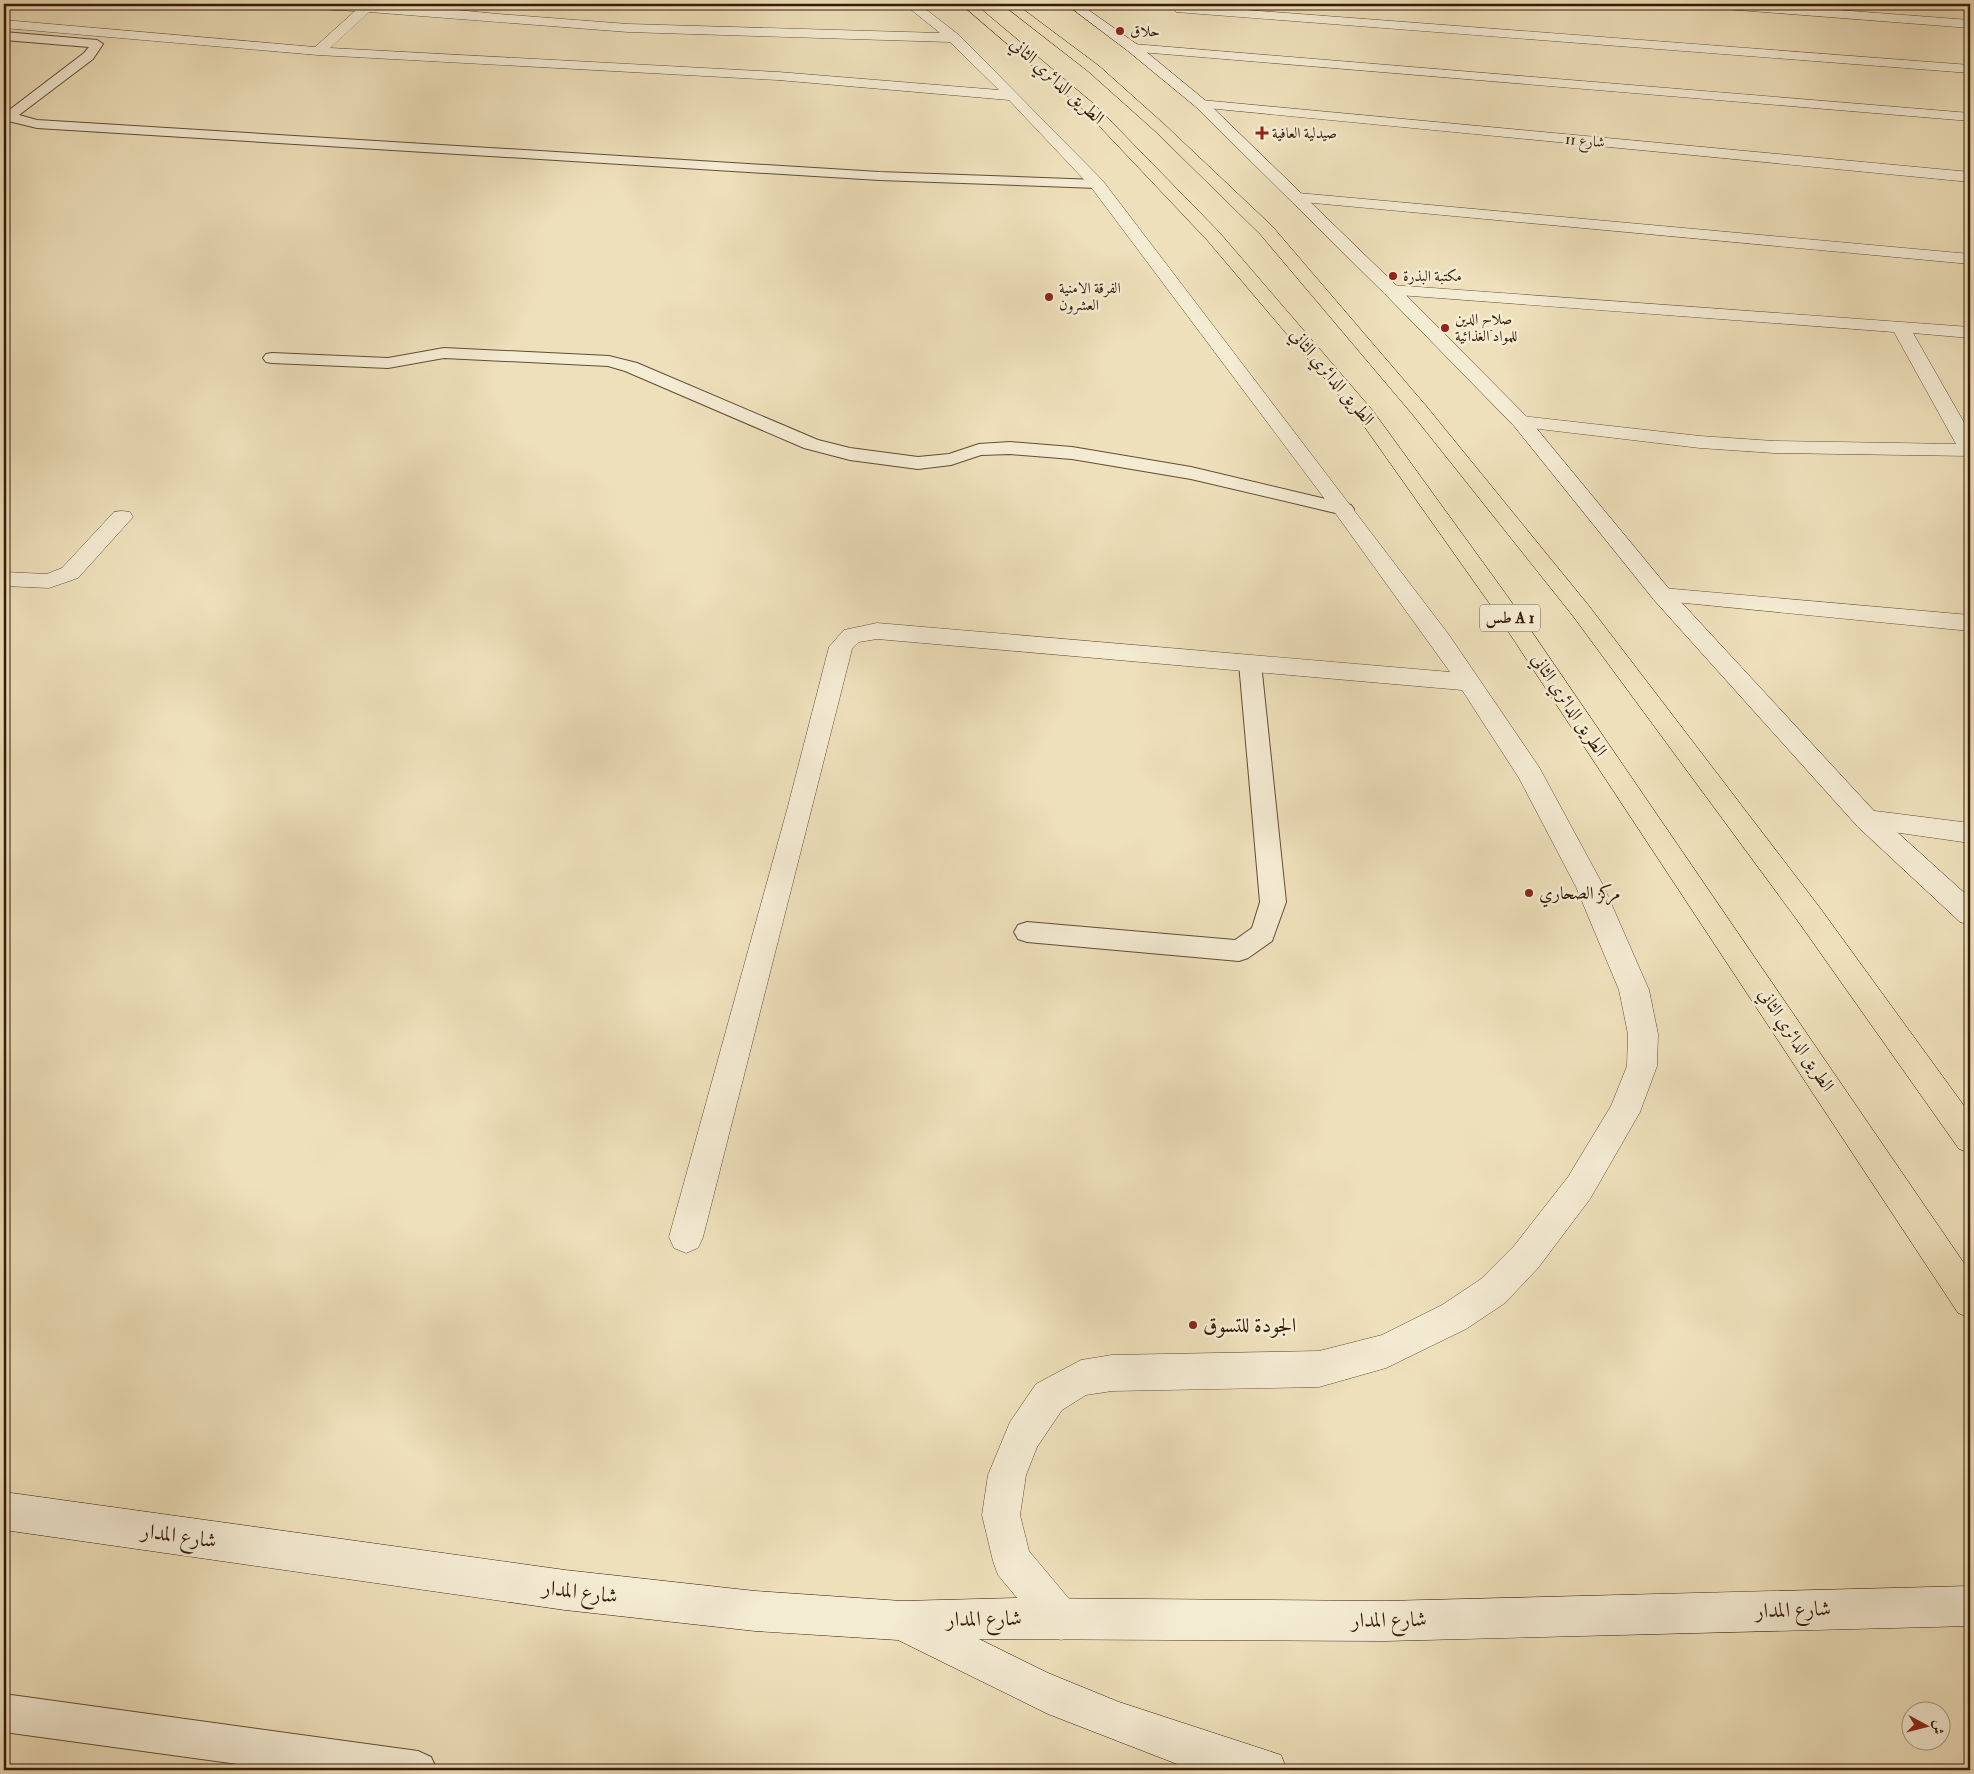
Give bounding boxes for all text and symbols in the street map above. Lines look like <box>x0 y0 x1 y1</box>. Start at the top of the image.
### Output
place label: حلاق <box>1130 22 1160 41</box>
marker: حلاق <box>1114 25 1126 37</box>
street label: الطريق الدائري الثاني <box>1003 32 1109 132</box>
place label: صيدلية العافية <box>1272 124 1337 143</box>
marker: صيدلية العافية <box>1256 127 1268 139</box>
street label: شارع 11 <box>1564 130 1606 155</box>
place label: مكتبة البذرة <box>1403 267 1462 286</box>
marker: مكتبة البذرة <box>1387 270 1399 282</box>
place label: الفرقة الامنية العشرون <box>1059 279 1121 315</box>
marker: الفرقة الامنية العشرون <box>1043 291 1055 303</box>
place label: صلاح الدين للمواد الغذائية <box>1455 310 1517 346</box>
marker: صلاح الدين للمواد الغذائية <box>1439 322 1451 334</box>
street label: الطريق الدائري الثاني <box>1282 324 1379 432</box>
road number: طس A 1 <box>1480 604 1540 632</box>
street label: الطريق الدائري الثاني <box>1524 649 1612 763</box>
place label: مركز الصحاري <box>1539 882 1620 908</box>
marker: مركز الصحاري <box>1523 887 1535 899</box>
street label: الطريق الدائري الثاني <box>1751 984 1839 1098</box>
place label: الجودة للتسوق <box>1203 1312 1296 1339</box>
marker: الجودة للتسوق <box>1187 1319 1199 1331</box>
street label: شارع المدار <box>137 1517 218 1559</box>
street label: شارع المدار <box>538 1574 619 1614</box>
street label: شارع المدار <box>1753 1595 1831 1629</box>
street label: شارع المدار <box>944 1605 1022 1637</box>
street label: شارع المدار <box>1349 1606 1427 1638</box>
north arrow <box>1902 1702 1952 1752</box>
text: ش <box>1929 1720 1948 1736</box>

